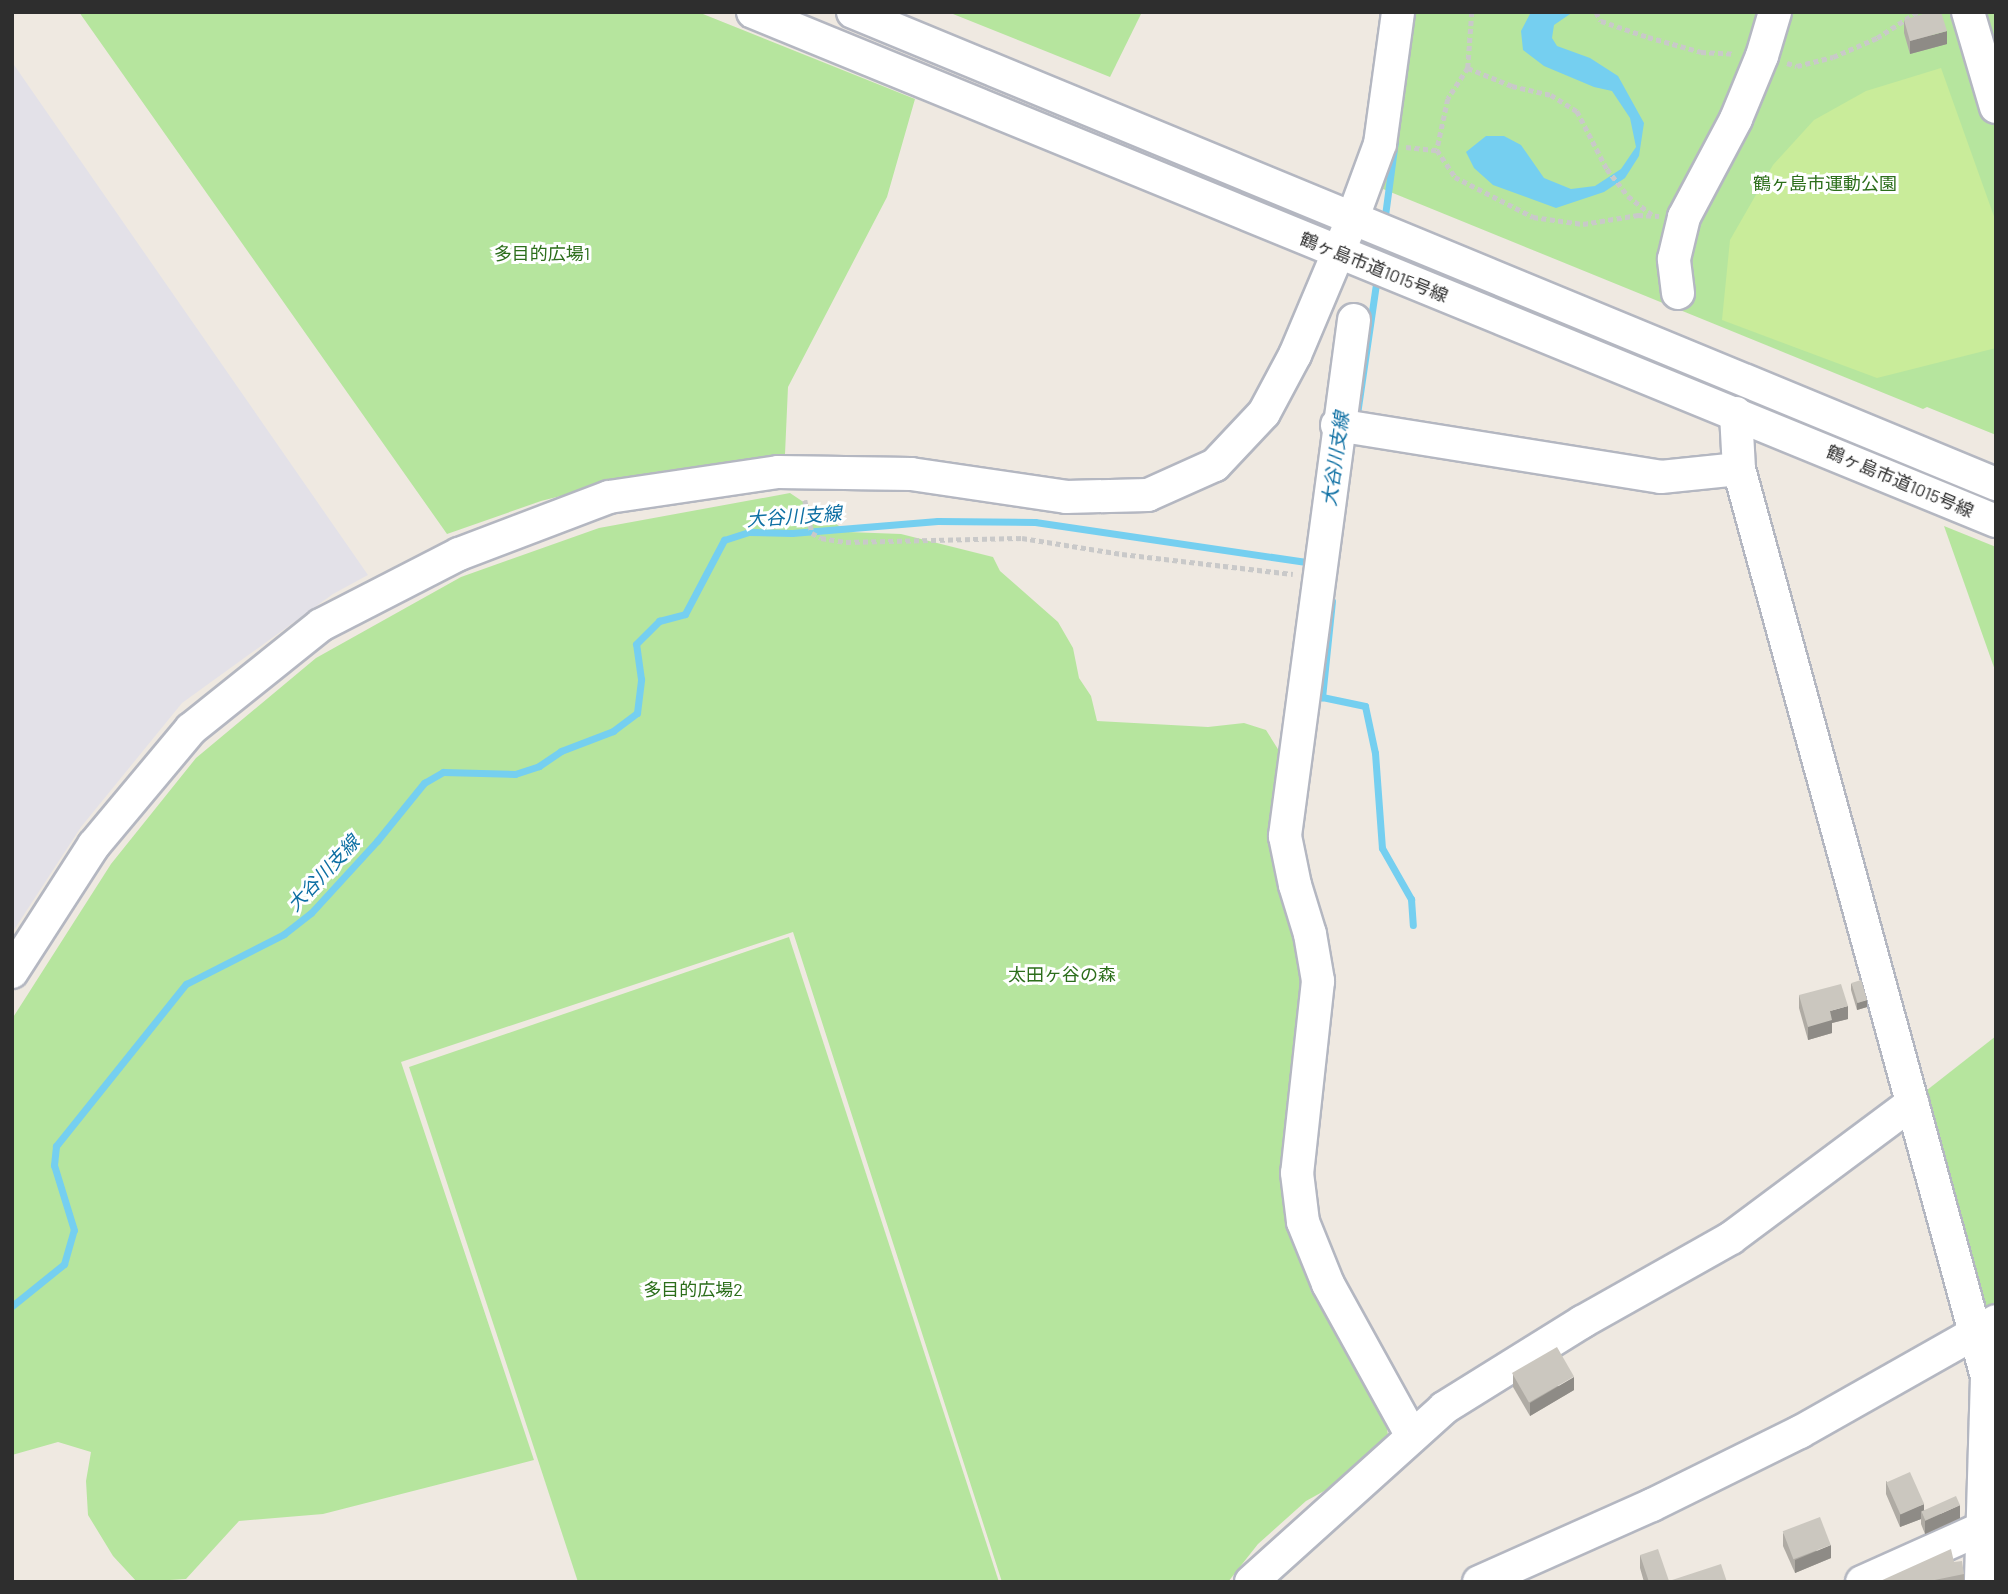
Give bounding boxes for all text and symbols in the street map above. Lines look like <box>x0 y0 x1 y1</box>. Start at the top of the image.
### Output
park label: 鶴ヶ島市運動公園 <box>1753 172 1897 194</box>
street label: 鶴ヶ島市道1015号線 <box>1297 227 1451 307</box>
park label: 多目的広場1 <box>494 242 590 264</box>
water label: 大谷川支線 <box>1317 410 1353 508</box>
street label: 鶴ヶ島市道1015号線 <box>1823 440 1977 522</box>
water label: 大谷川支線 <box>746 501 842 531</box>
water label: 大谷川支線 <box>282 830 364 916</box>
park label: 太田ヶ谷の森 <box>1008 963 1116 985</box>
park label: 多目的広場2 <box>643 1278 743 1300</box>

